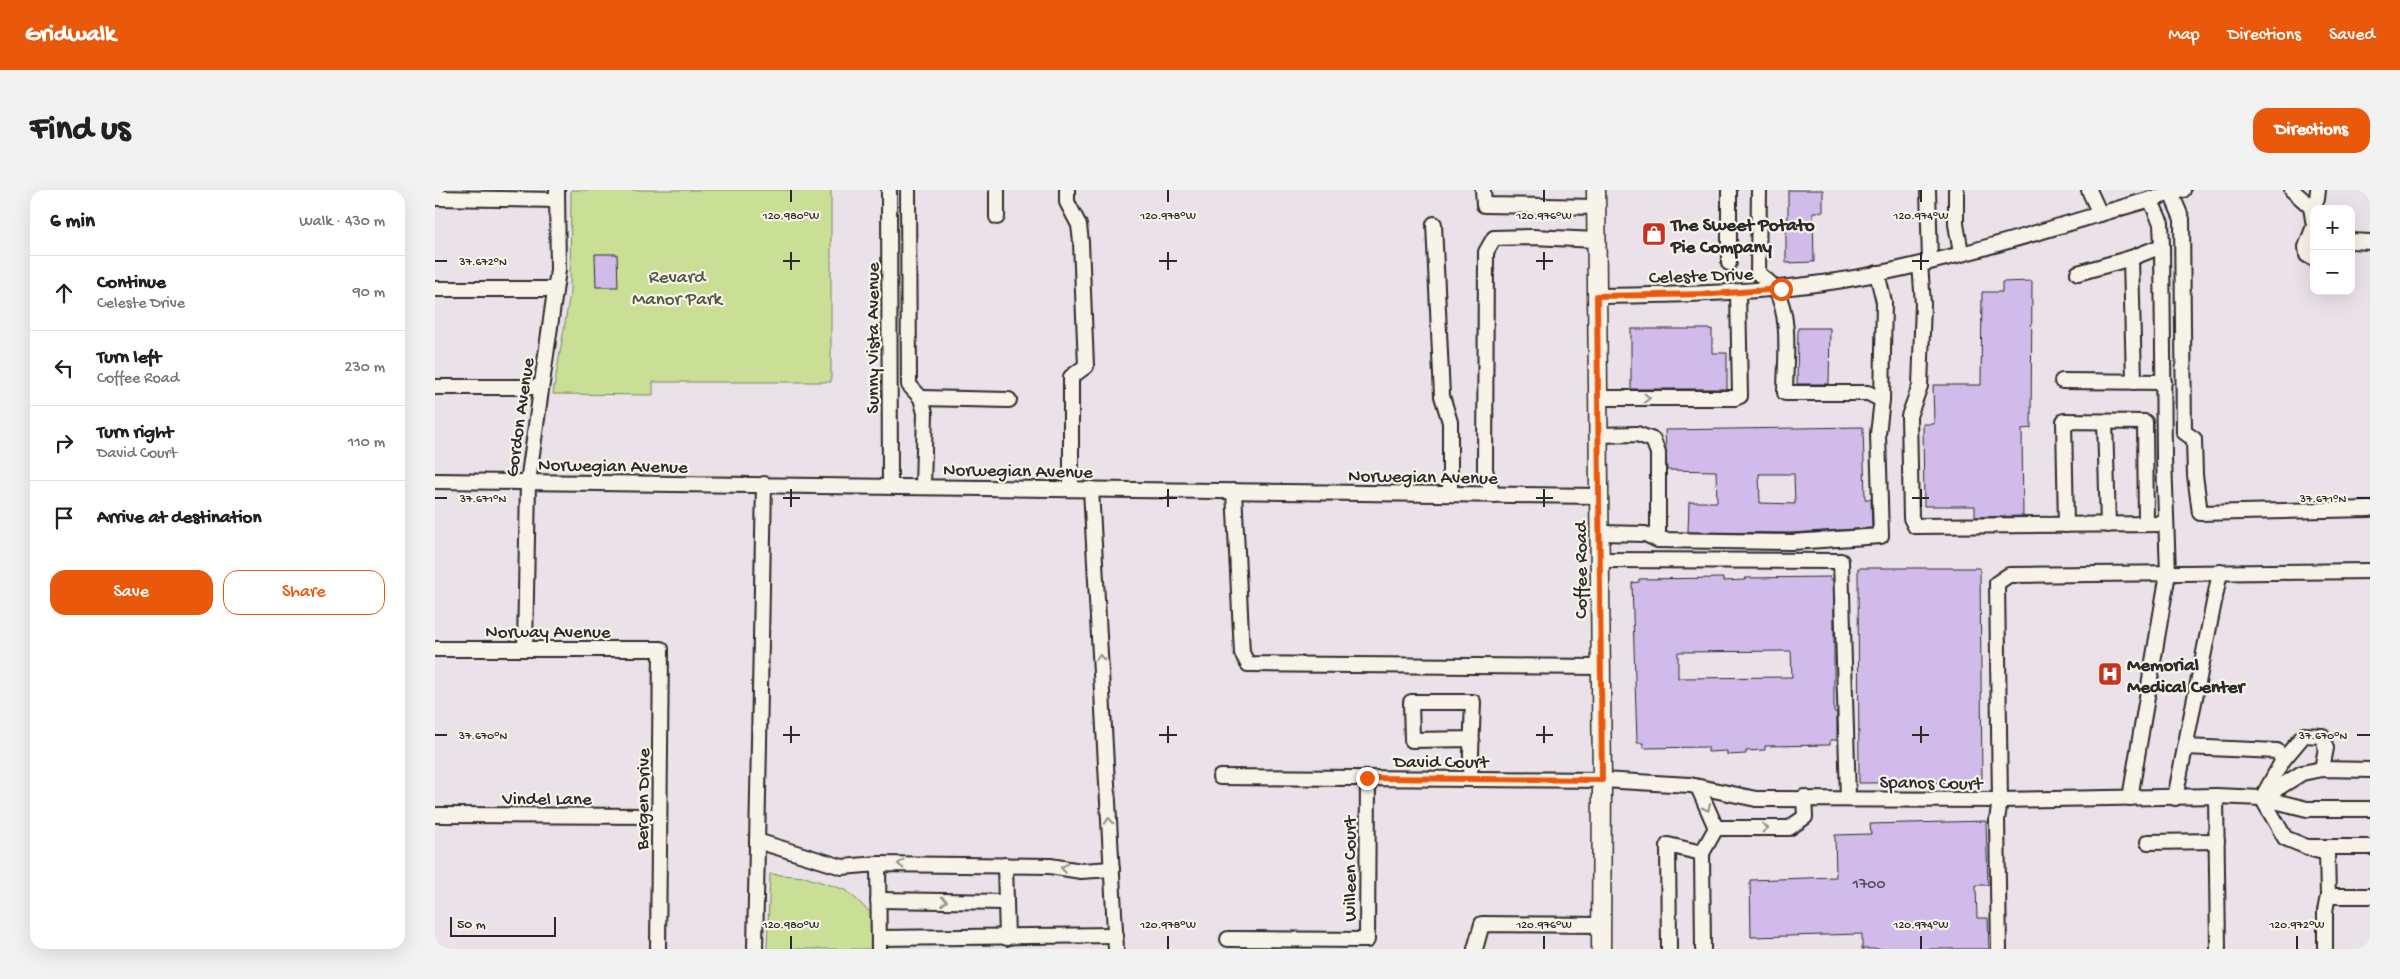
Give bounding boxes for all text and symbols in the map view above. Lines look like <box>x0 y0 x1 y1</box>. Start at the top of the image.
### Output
text: Gridwalk <box>25 21 116 50</box>
text: Map <box>2168 25 2200 46</box>
text: Directions <box>2228 25 2301 46</box>
text: Saved <box>2329 25 2375 46</box>
button: Directions <box>2253 108 2370 153</box>
text: Find us <box>30 110 130 151</box>
map controls <box>2310 205 2355 295</box>
button: + <box>2310 205 2355 250</box>
text: 6 min <box>50 210 95 235</box>
text: 120.980°W <box>762 210 819 224</box>
text: 120.978°W <box>1139 210 1196 224</box>
text: 120.976°W <box>1515 210 1572 224</box>
text: 120.974°W <box>1893 210 1948 224</box>
text: Walk · 430 m <box>299 213 385 232</box>
place label: The Sweet Potato Pie Company <box>1669 215 1815 260</box>
shop icon: The Sweet Potato Pie Company <box>1641 221 1667 247</box>
button: − <box>2310 250 2355 295</box>
text: 37.672°N <box>458 256 507 270</box>
street label: Sunny Vista Avenue <box>863 262 886 414</box>
street label: Celeste Drive <box>1648 264 1754 291</box>
park label: Revard Manor Park <box>632 267 724 312</box>
text: Continue <box>97 272 166 295</box>
route start <box>1770 278 1793 301</box>
icon: ahead <box>50 279 78 307</box>
text: 90 m <box>353 284 385 303</box>
text: Celeste Drive <box>97 295 185 314</box>
text: Turn left <box>97 347 161 370</box>
icon: left <box>50 354 78 382</box>
street label: Gordon Avenue <box>502 356 541 479</box>
text: 230 m <box>345 359 385 378</box>
text: Coffee Road <box>97 370 179 389</box>
one-way arrow <box>1644 393 1652 403</box>
text: Turn right <box>97 422 173 445</box>
icon: right <box>50 429 78 457</box>
text: 110 m <box>348 434 385 453</box>
text: David Court <box>97 445 177 464</box>
street label: Norwegian Avenue <box>538 455 688 480</box>
street label: Norwegian Avenue <box>943 460 1093 485</box>
street label: Norwegian Avenue <box>1348 466 1498 491</box>
text: 37.671°N <box>459 493 506 507</box>
text: 37.671°N <box>2299 493 2346 507</box>
icon: arrive <box>50 504 78 532</box>
text: Arrive at destination <box>97 507 261 530</box>
street label: Coffee Road <box>1571 519 1594 619</box>
button: Save <box>50 570 213 615</box>
button: Share <box>223 570 385 615</box>
street label: Norway Avenue <box>485 622 611 645</box>
one-way arrow <box>1095 654 1106 662</box>
place label: Memorial Medical Center <box>2127 655 2247 700</box>
hospital icon: Memorial Medical Center <box>2097 661 2123 687</box>
text: 37.670°N <box>458 730 507 744</box>
text: 37.670°N <box>2298 730 2347 744</box>
street label: Bergen Drive <box>632 748 657 851</box>
street label: David Court <box>1392 752 1491 775</box>
route end <box>1356 767 1379 790</box>
street label: Spanos Court <box>1879 772 1985 797</box>
street label: Vindel Lane <box>501 789 592 812</box>
one-way arrow <box>1701 803 1712 812</box>
street label: Willeen Court <box>1340 814 1363 922</box>
one-way arrow <box>1104 816 1115 824</box>
one-way arrow <box>1762 823 1769 833</box>
one-way arrow <box>897 859 905 869</box>
one-way arrow <box>1059 864 1068 874</box>
house number: 1700 <box>1852 876 1885 895</box>
one-way arrow <box>941 896 949 906</box>
scale bar <box>450 914 556 937</box>
text: 50 m <box>457 917 486 934</box>
text: 120.980°W <box>762 919 819 933</box>
text: 120.978°W <box>1139 919 1196 933</box>
text: 120.976°W <box>1515 919 1572 933</box>
text: 120.974°W <box>1893 919 1948 933</box>
text: 120.972°W <box>2268 919 2325 933</box>

